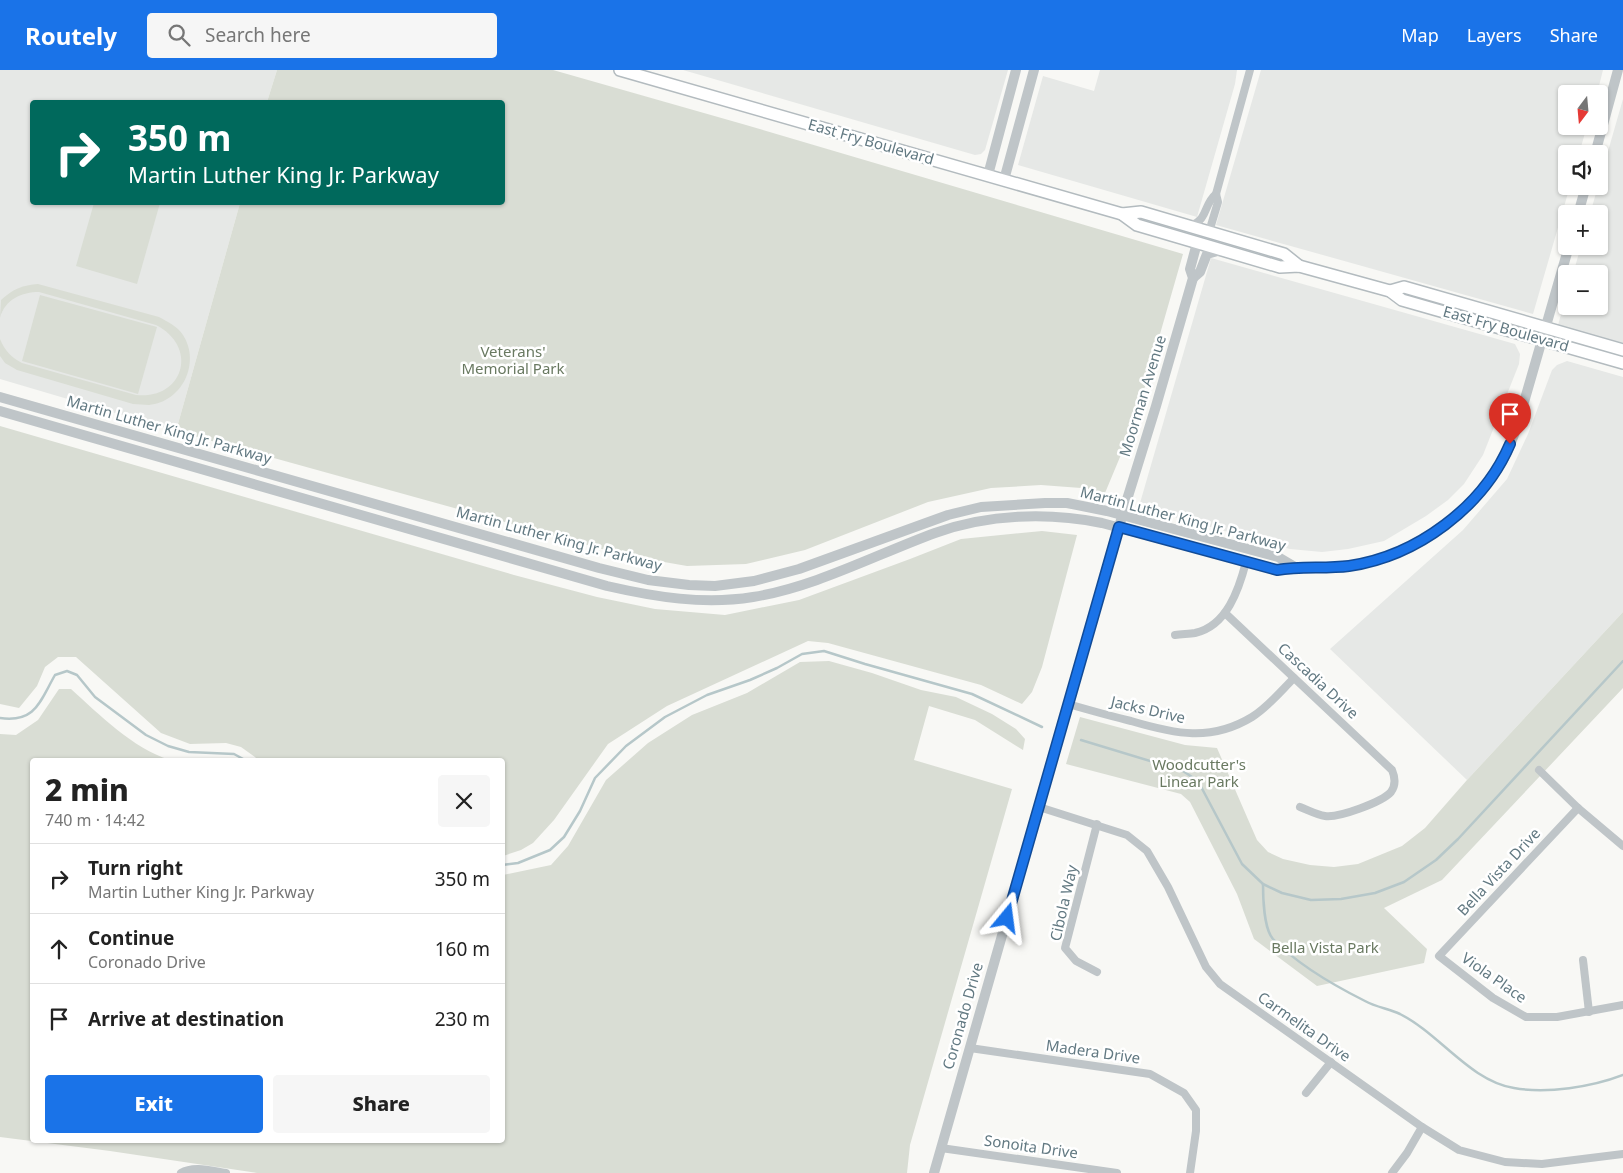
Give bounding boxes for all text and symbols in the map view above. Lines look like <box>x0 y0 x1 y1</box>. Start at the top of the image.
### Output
search box <box>147 13 497 58</box>
text: Routely <box>25 19 117 52</box>
icon: search <box>165 21 193 49</box>
text: Search here <box>205 22 311 48</box>
text: Map <box>1401 23 1439 47</box>
text: Layers <box>1467 23 1522 47</box>
text: Share <box>1550 23 1598 47</box>
north arrow <box>1558 85 1608 135</box>
map controls <box>1558 85 1608 315</box>
street label: East Fry Boulevard <box>806 113 937 169</box>
text: 350 m <box>128 114 231 161</box>
icon: right <box>45 120 110 185</box>
button: sound <box>1558 145 1608 195</box>
text: Martin Luther King Jr. Parkway <box>128 159 439 189</box>
button: + <box>1558 205 1608 255</box>
button: − <box>1558 265 1608 315</box>
street label: East Fry Boulevard <box>1441 300 1572 356</box>
street label: Moorman Avenue <box>1114 332 1170 459</box>
park label: Veterans' Memorial Park <box>461 341 565 378</box>
street label: Martin Luther King Jr. Parkway <box>65 390 274 468</box>
pin <box>1489 393 1531 444</box>
icon: arrive <box>1496 400 1524 428</box>
street label: Martin Luther King Jr. Parkway <box>1078 481 1289 555</box>
street label: Martin Luther King Jr. Parkway <box>454 501 665 575</box>
street label: Cascadia Drive <box>1274 638 1363 723</box>
street label: Jacks Drive <box>1107 690 1187 727</box>
park label: Woodcutter's Linear Park <box>1152 754 1246 791</box>
text: 2 min <box>45 769 129 810</box>
button: close <box>438 775 490 827</box>
text: 740 m · 14:42 <box>45 809 145 831</box>
street label: Bella Vista Drive <box>1452 823 1544 920</box>
text: Turn right <box>88 855 183 881</box>
street label: Cibola Way <box>1045 862 1082 943</box>
icon: right <box>45 865 73 893</box>
text: 350 m <box>435 866 490 892</box>
text: Martin Luther King Jr. Parkway <box>88 881 314 903</box>
position arrow <box>980 891 1032 943</box>
text: Continue <box>88 925 174 951</box>
icon: ahead <box>45 935 73 963</box>
text: 160 m <box>435 936 490 962</box>
park label: Bella Vista Park <box>1271 937 1379 957</box>
street label: Viola Place <box>1458 947 1531 1007</box>
text: Coronado Drive <box>88 951 206 973</box>
street label: Coronado Drive <box>937 960 987 1072</box>
street label: Carmelita Drive <box>1254 987 1355 1066</box>
icon: arrive <box>45 1005 73 1033</box>
text: Arrive at destination <box>88 1006 284 1032</box>
text: 230 m <box>435 1006 490 1032</box>
street label: Madera Drive <box>1045 1034 1142 1068</box>
button: Exit <box>45 1075 263 1133</box>
button: Share <box>273 1075 490 1133</box>
street label: Sonoita Drive <box>983 1130 1079 1162</box>

